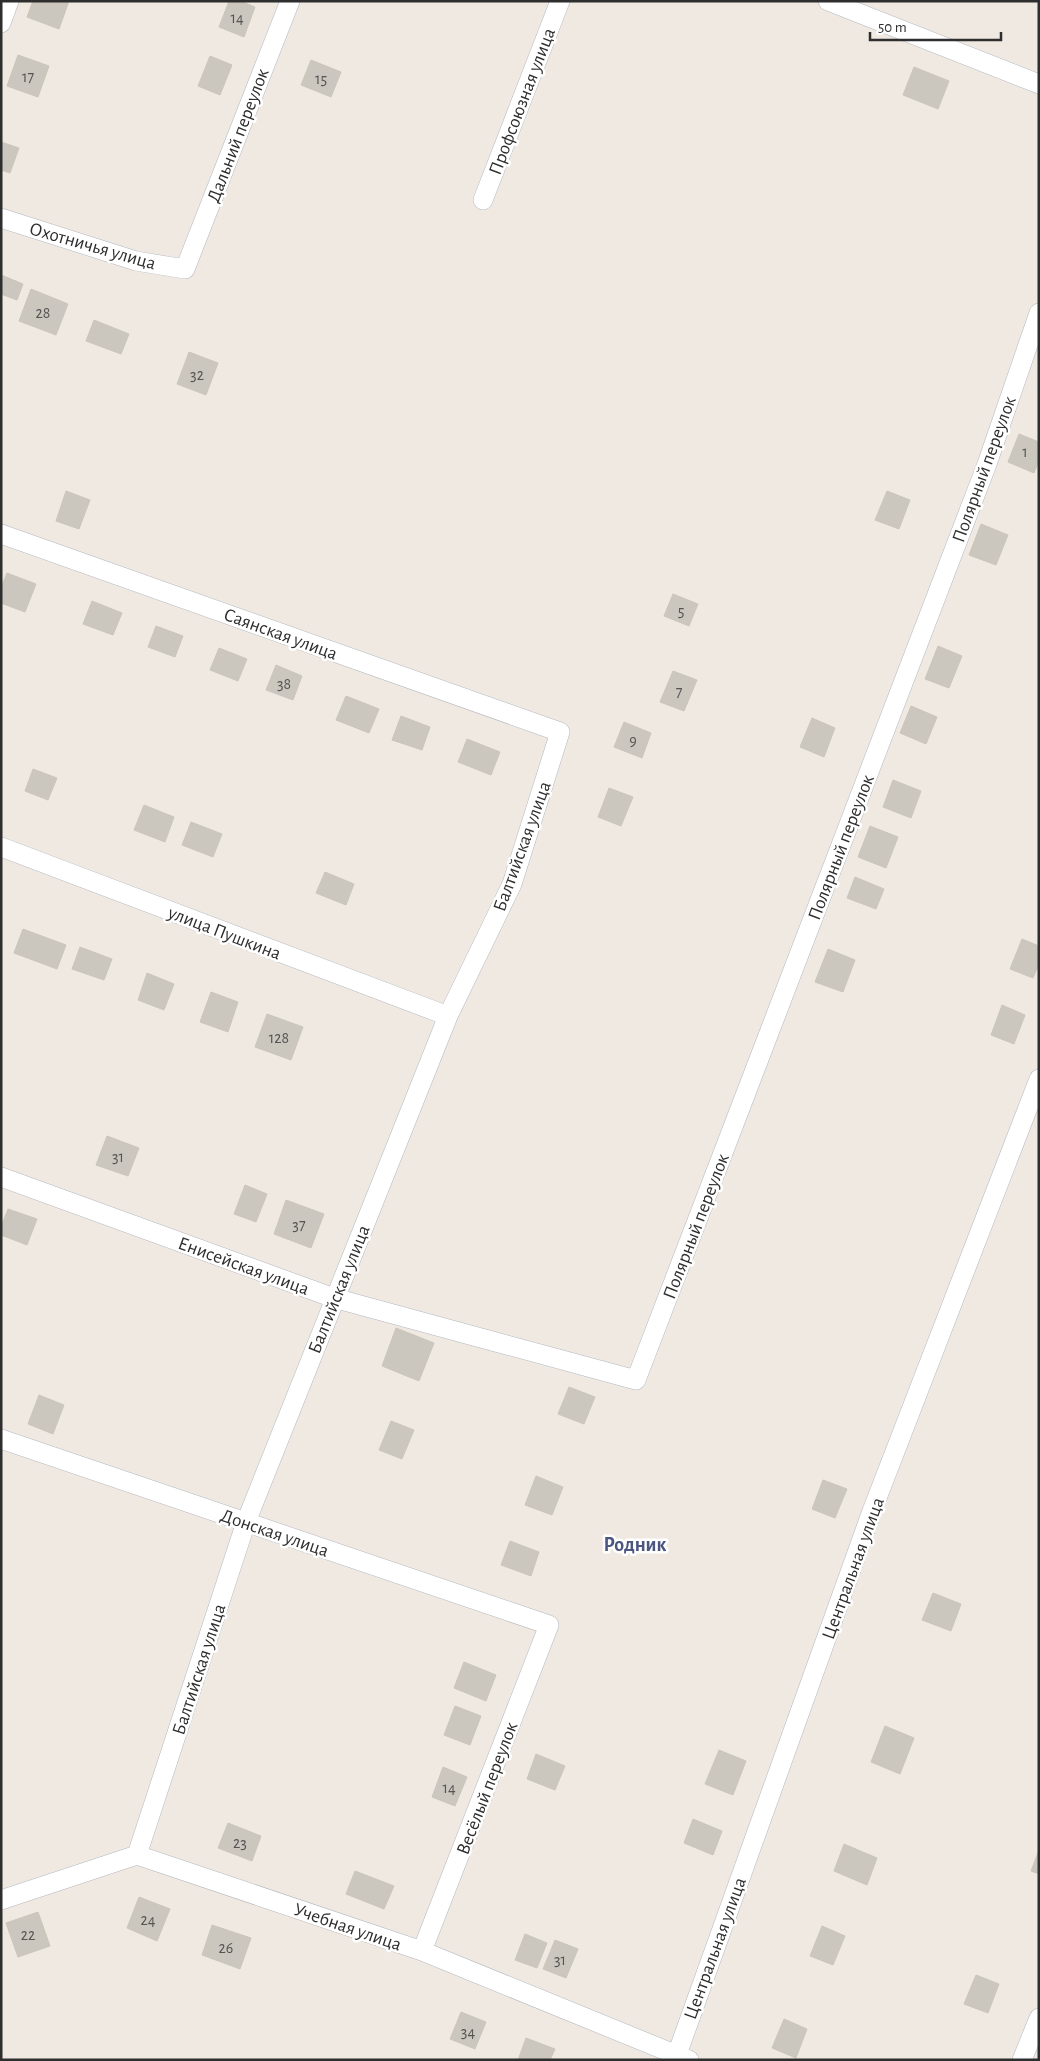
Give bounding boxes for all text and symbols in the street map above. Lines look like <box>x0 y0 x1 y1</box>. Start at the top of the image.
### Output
house number: 14 <box>230 10 244 26</box>
scale bar <box>870 10 1001 42</box>
text: 50 m <box>878 20 907 35</box>
street label: Профсоюзная улица <box>486 25 559 178</box>
street label: Дальний переулок <box>204 66 273 205</box>
house number: 17 <box>22 69 34 85</box>
house number: 15 <box>315 71 327 87</box>
street label: Охотничья улица <box>27 219 158 274</box>
house number: 28 <box>36 305 50 321</box>
house number: 32 <box>190 367 204 383</box>
street label: Полярный переулок <box>949 394 1020 545</box>
house number: 1 <box>1022 444 1028 460</box>
house number: 5 <box>678 603 684 619</box>
street label: Саянская улица <box>221 605 340 664</box>
house number: 38 <box>277 676 291 692</box>
house number: 7 <box>676 684 683 700</box>
house number: 9 <box>629 733 637 749</box>
street label: Полярный переулок <box>805 772 878 923</box>
street label: Балтийская улица <box>490 779 555 914</box>
street label: улица Пушкина <box>164 903 284 964</box>
house number: 128 <box>269 1030 289 1046</box>
house number: 31 <box>112 1149 124 1165</box>
street label: Полярный переулок <box>660 1151 733 1302</box>
house number: 37 <box>292 1217 306 1233</box>
street label: Балтийская улица <box>305 1222 374 1357</box>
street label: Енисейская улица <box>175 1234 312 1299</box>
street label: Центральная улица <box>819 1495 888 1642</box>
street label: Донская улица <box>218 1506 331 1561</box>
district label: Родник <box>604 1535 666 1555</box>
street label: Балтийская улица <box>169 1601 230 1737</box>
street label: Весёлый переулок <box>453 1719 522 1857</box>
house number: 14 <box>442 1780 456 1796</box>
house number: 23 <box>233 1835 247 1851</box>
street label: Центральная улица <box>681 1875 750 2022</box>
street label: Учебная улица <box>291 1900 404 1955</box>
house number: 24 <box>141 1912 156 1928</box>
house number: 22 <box>21 1927 35 1943</box>
house number: 26 <box>219 1940 233 1956</box>
house number: 31 <box>554 1952 566 1968</box>
house number: 34 <box>461 2024 475 2040</box>

